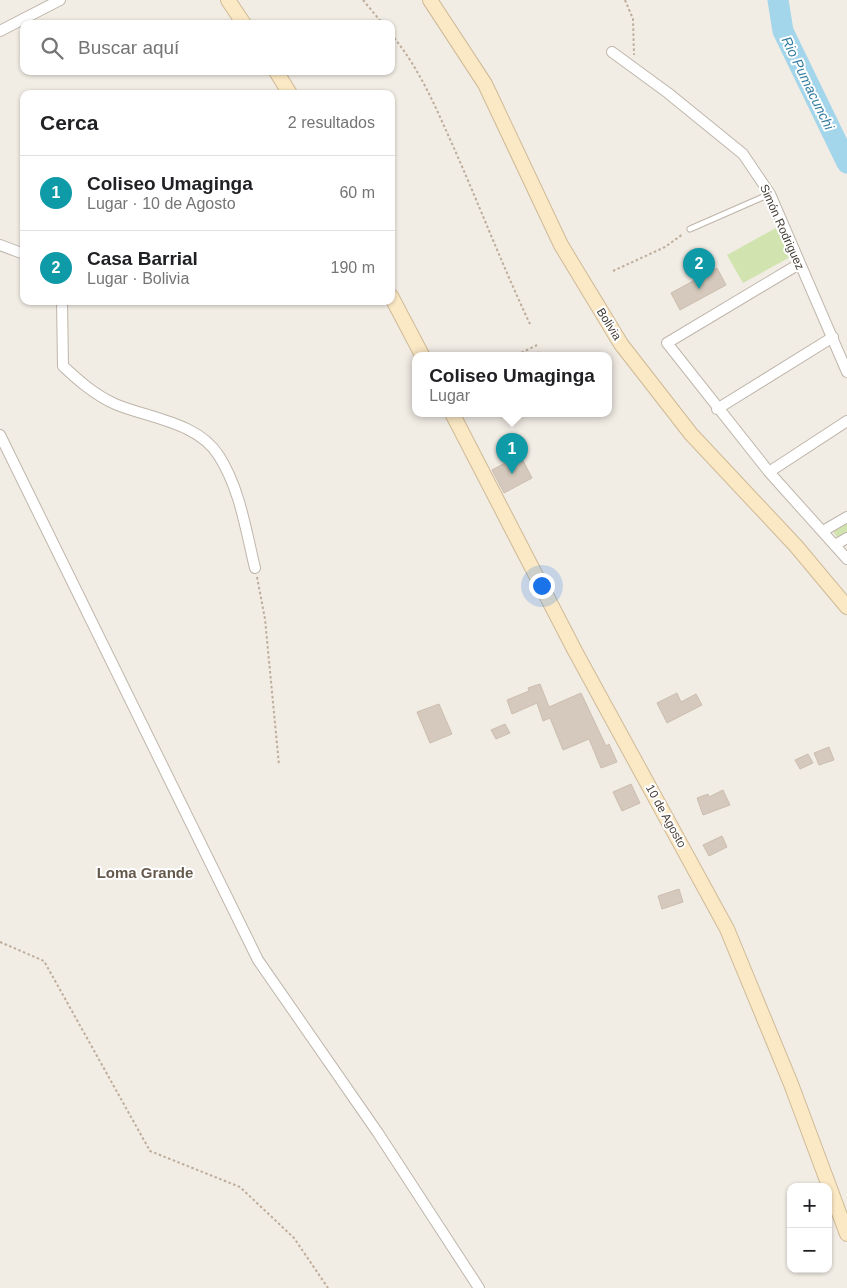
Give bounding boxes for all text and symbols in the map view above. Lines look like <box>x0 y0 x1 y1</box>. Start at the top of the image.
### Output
search box <box>20 20 395 75</box>
icon: search <box>38 34 66 62</box>
water label: Rio Pumacunchi <box>778 34 838 133</box>
text: Buscar aquí <box>78 37 179 58</box>
text: Cerca <box>40 111 98 134</box>
text: 2 resultados <box>288 114 375 131</box>
text: Coliseo Umaginga <box>87 173 253 194</box>
street label: Simón Rodriguez <box>757 182 807 272</box>
text: 1 <box>52 184 60 201</box>
text: 60 m <box>339 184 375 201</box>
text: Lugar · 10 de Agosto <box>87 195 236 212</box>
text: Casa Barrial <box>87 248 198 269</box>
pin: 2 <box>683 248 715 289</box>
text: 2 <box>52 259 60 276</box>
text: 190 m <box>331 259 375 276</box>
text: Lugar · Bolivia <box>87 270 189 287</box>
street label: Bolivia <box>594 305 624 343</box>
popup <box>412 352 612 417</box>
text: Coliseo Umaginga <box>429 365 595 386</box>
text: Lugar <box>429 387 470 404</box>
pin: 1 <box>496 433 528 474</box>
your location <box>529 573 555 599</box>
street label: 10 de Agosto <box>643 782 689 850</box>
district label: Loma Grande <box>97 864 193 881</box>
map controls <box>787 1183 832 1273</box>
button: + <box>787 1183 832 1228</box>
button: − <box>787 1228 832 1273</box>

